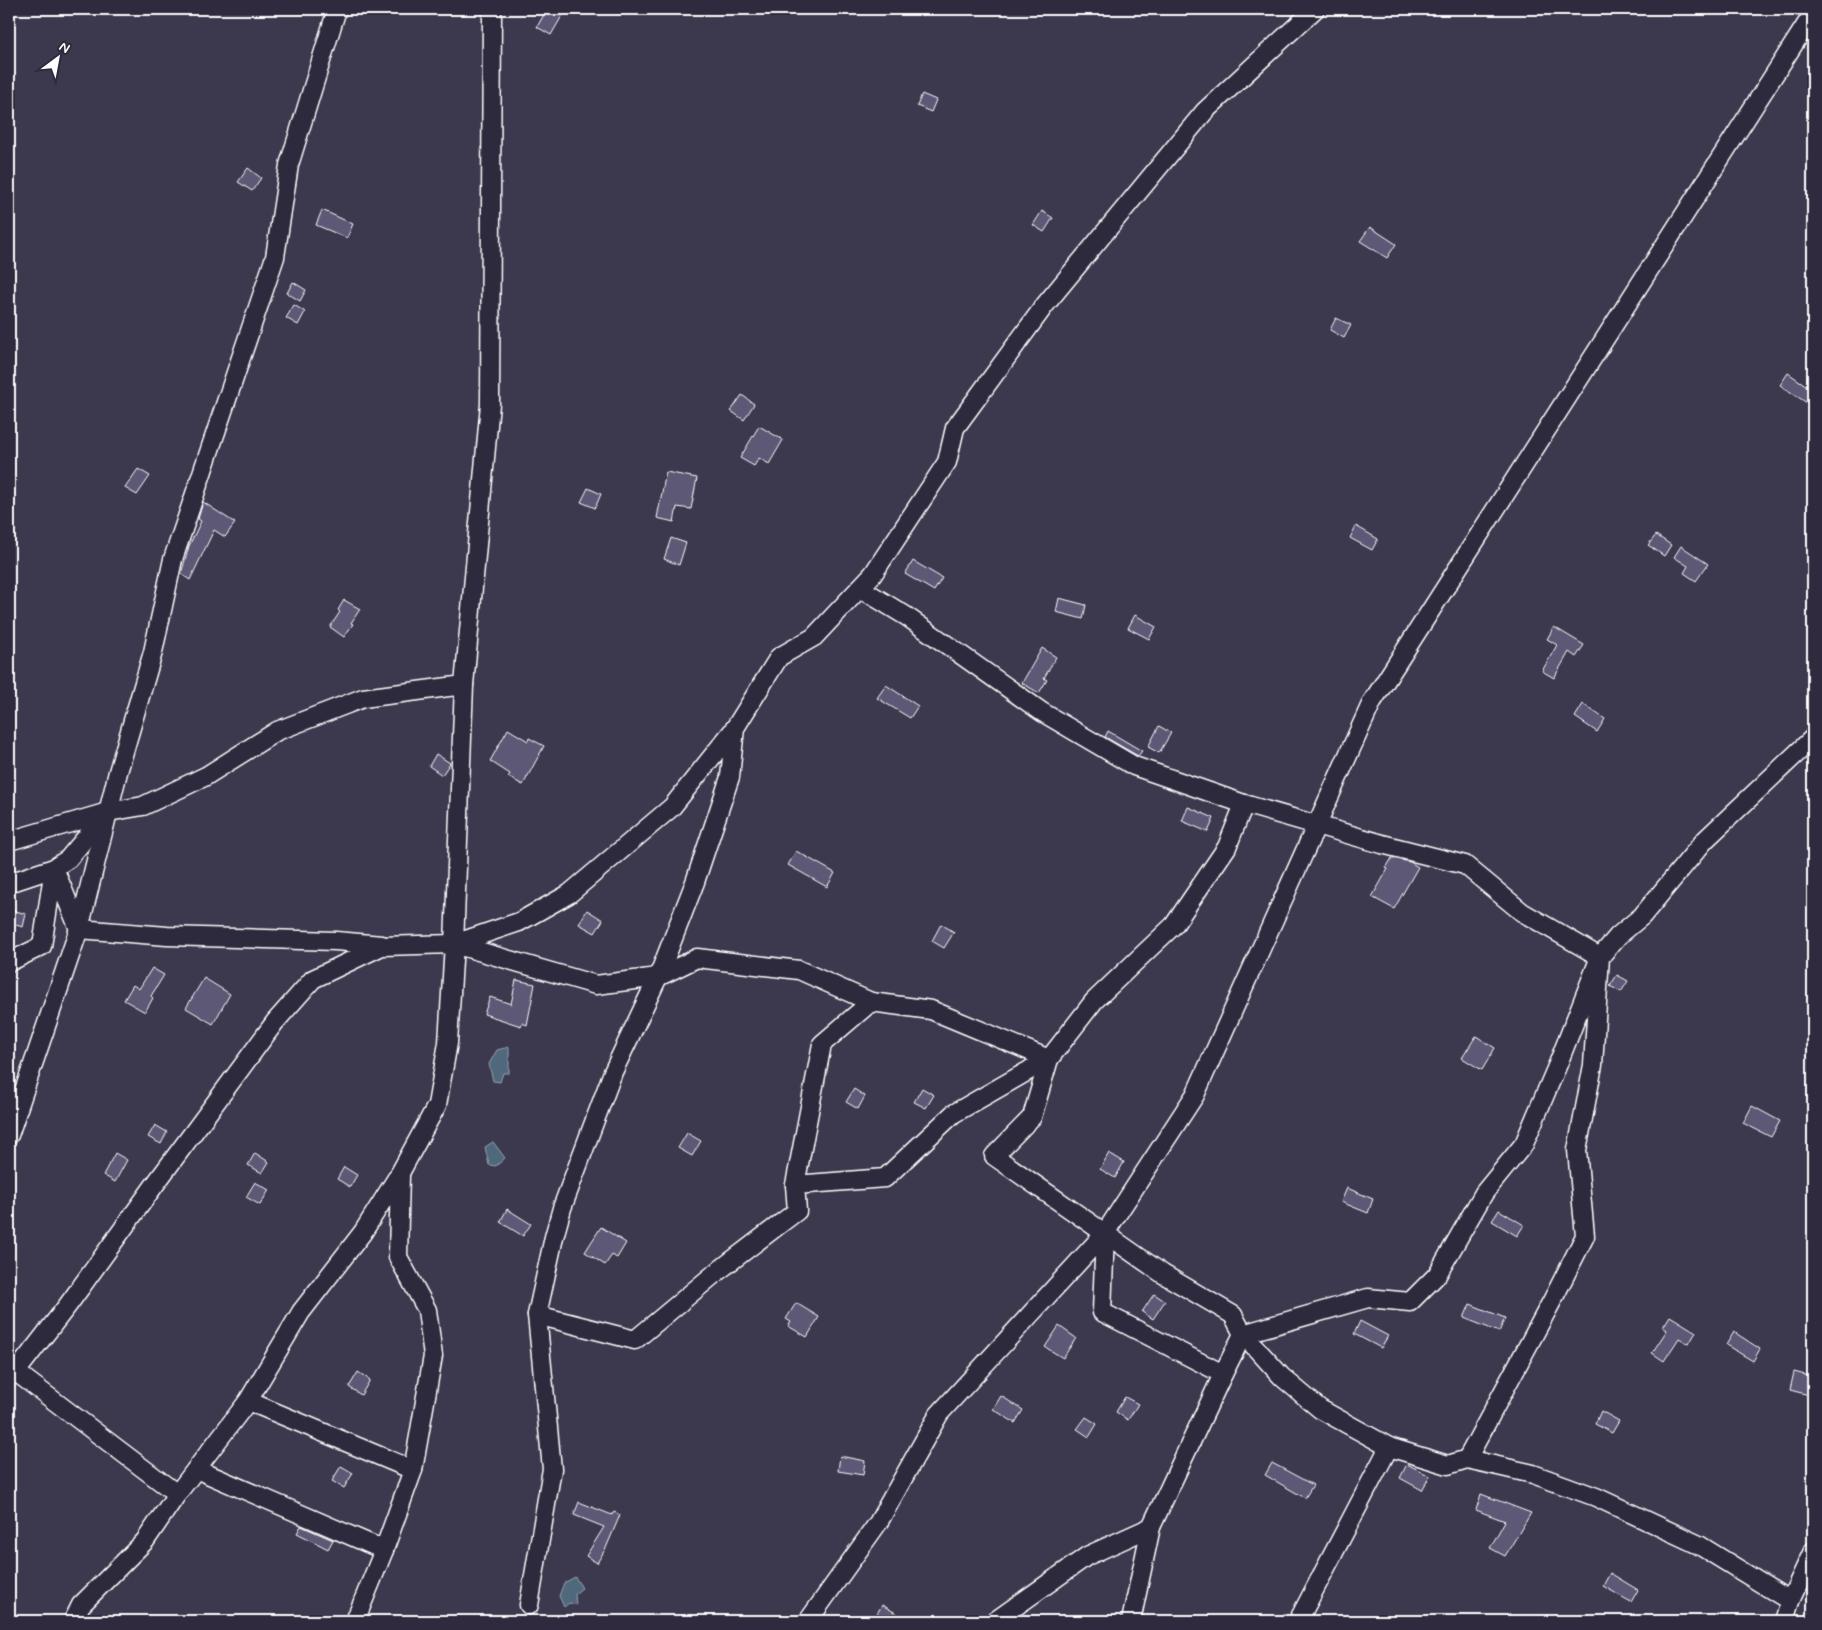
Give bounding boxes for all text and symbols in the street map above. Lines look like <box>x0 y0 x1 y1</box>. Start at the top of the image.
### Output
north arrow <box>32 32 82 82</box>
text: N <box>56 38 73 58</box>

